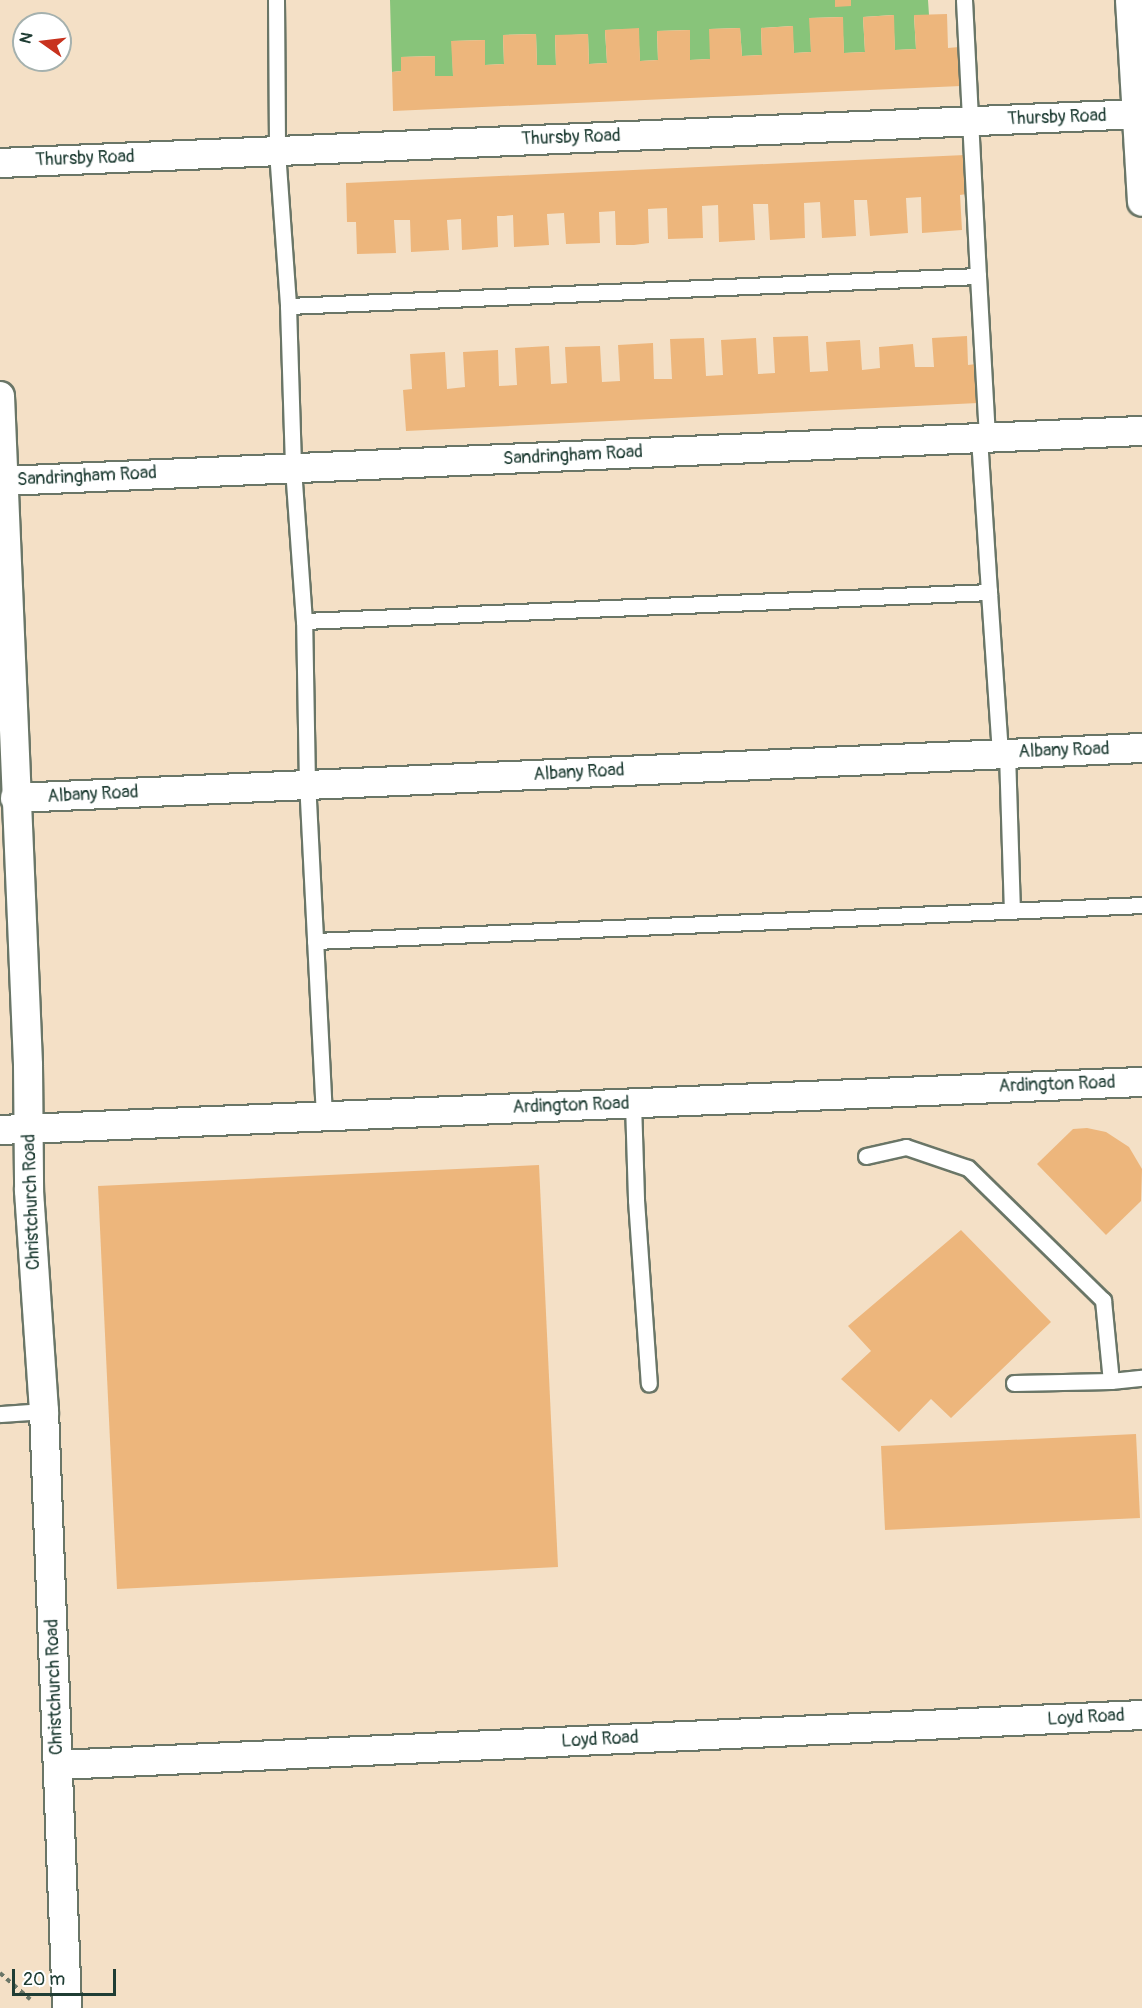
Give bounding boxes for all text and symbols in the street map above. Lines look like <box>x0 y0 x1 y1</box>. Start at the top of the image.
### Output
north arrow <box>12 12 72 72</box>
text: N <box>15 30 37 46</box>
street label: Thursby Road <box>1007 105 1107 131</box>
street label: Thursby Road <box>521 125 621 151</box>
street label: Thursby Road <box>35 146 135 172</box>
street label: Sandringham Road <box>502 442 644 470</box>
street label: Sandringham Road <box>16 463 158 491</box>
street label: Albany Road <box>1018 739 1110 763</box>
street label: Albany Road <box>533 760 625 786</box>
street label: Albany Road <box>47 782 139 808</box>
street label: Ardington Road <box>998 1072 1116 1098</box>
street label: Ardington Road <box>512 1093 630 1119</box>
street label: Christchurch Road <box>19 1134 45 1270</box>
street label: Christchurch Road <box>42 1619 68 1755</box>
street label: Loyd Road <box>1047 1705 1125 1731</box>
street label: Loyd Road <box>561 1727 639 1753</box>
scale bar <box>15 1957 118 1995</box>
text: 20 m <box>23 1968 65 1991</box>

